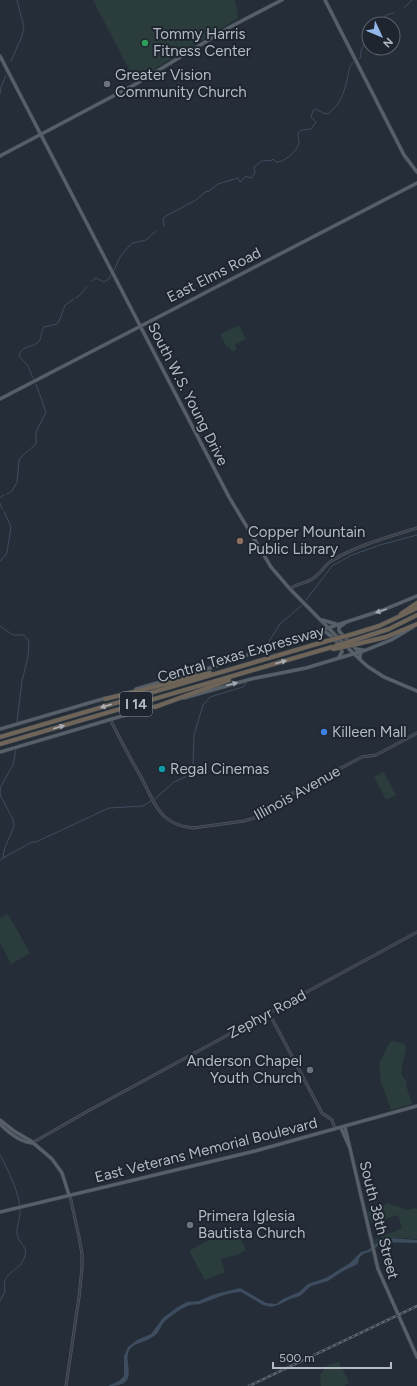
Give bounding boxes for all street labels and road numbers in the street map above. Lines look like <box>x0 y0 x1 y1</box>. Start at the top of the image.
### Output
street label: East Elms Road <box>164 244 264 306</box>
street label: South W.S. Young Drive <box>144 319 232 469</box>
street label: Central Texas Expressway <box>155 622 327 686</box>
road number: I 14 <box>120 692 152 716</box>
street label: Illinois Avenue <box>251 762 343 824</box>
street label: Zephyr Road <box>225 986 309 1042</box>
street label: East Veterans Memorial Boulevard <box>93 1114 319 1186</box>
street label: South 38th Street <box>356 1159 402 1281</box>

